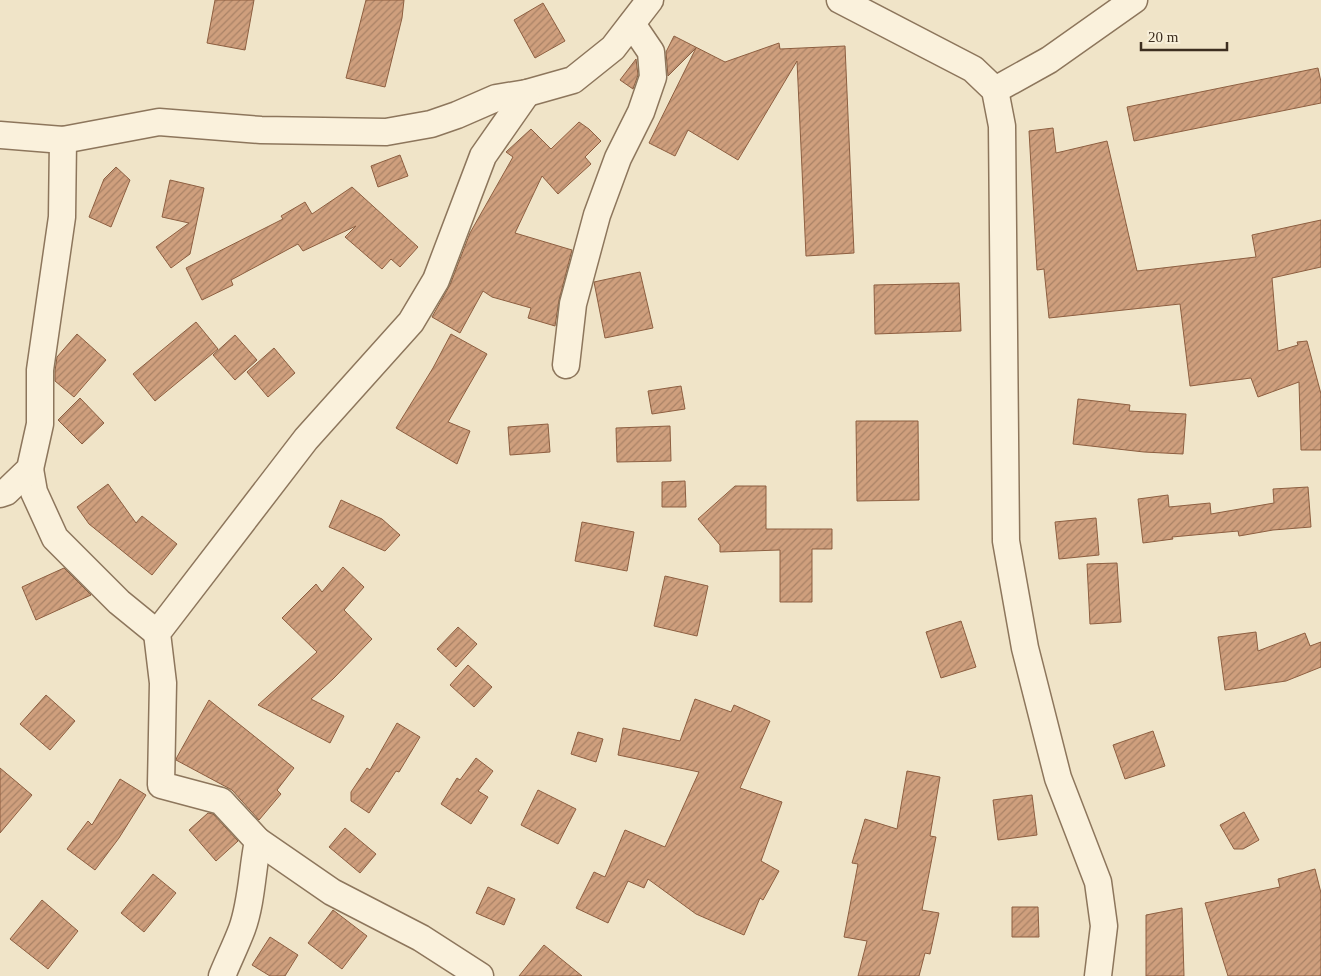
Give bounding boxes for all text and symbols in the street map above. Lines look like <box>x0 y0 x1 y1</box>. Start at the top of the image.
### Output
scale bar <box>1141 20 1227 52</box>
text: 20 m <box>1148 29 1179 45</box>

